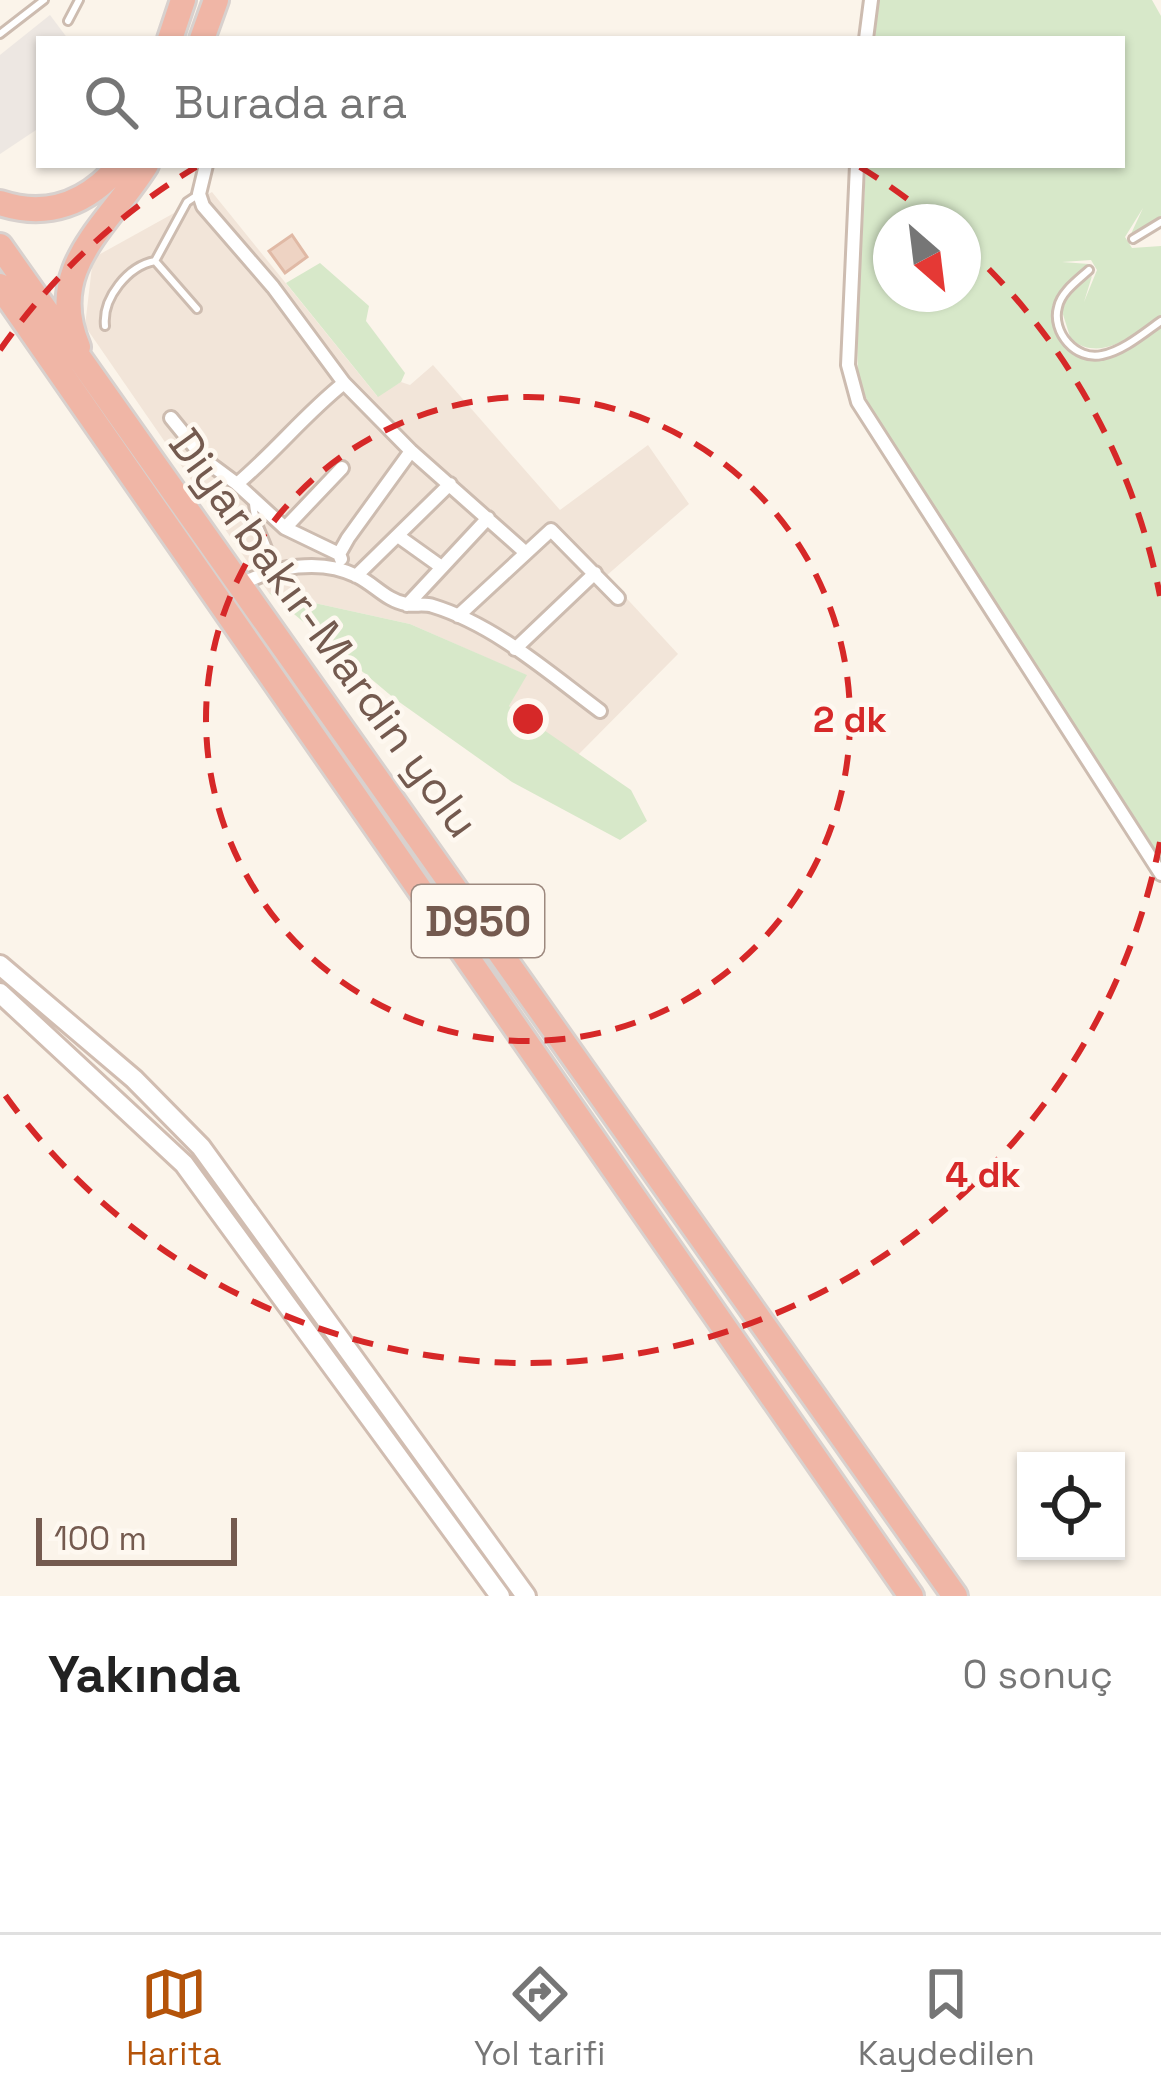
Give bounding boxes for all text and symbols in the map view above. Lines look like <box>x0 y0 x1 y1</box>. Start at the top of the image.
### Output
search box <box>36 36 1125 168</box>
icon: search <box>78 69 144 135</box>
text: Burada ara <box>174 74 407 131</box>
north arrow <box>873 204 981 312</box>
street label: Diyarbakır-Mardin yolu <box>156 417 492 849</box>
text: 2 dk <box>813 697 887 743</box>
centre of rings <box>507 698 549 740</box>
road number: D950 <box>412 885 544 957</box>
text: 4 dk <box>945 1152 1021 1198</box>
map controls <box>1017 1452 1125 1560</box>
button: locate <box>1017 1452 1125 1560</box>
scale bar <box>36 1512 237 1565</box>
text: 100 m <box>54 1518 147 1560</box>
text: Yakında <box>48 1642 241 1707</box>
text: 0 sonuç <box>963 1650 1113 1699</box>
tab: Harita <box>126 1961 221 2075</box>
tab: Yol tarifi <box>474 1961 605 2075</box>
tab: Kaydedilen <box>858 1961 1035 2075</box>

